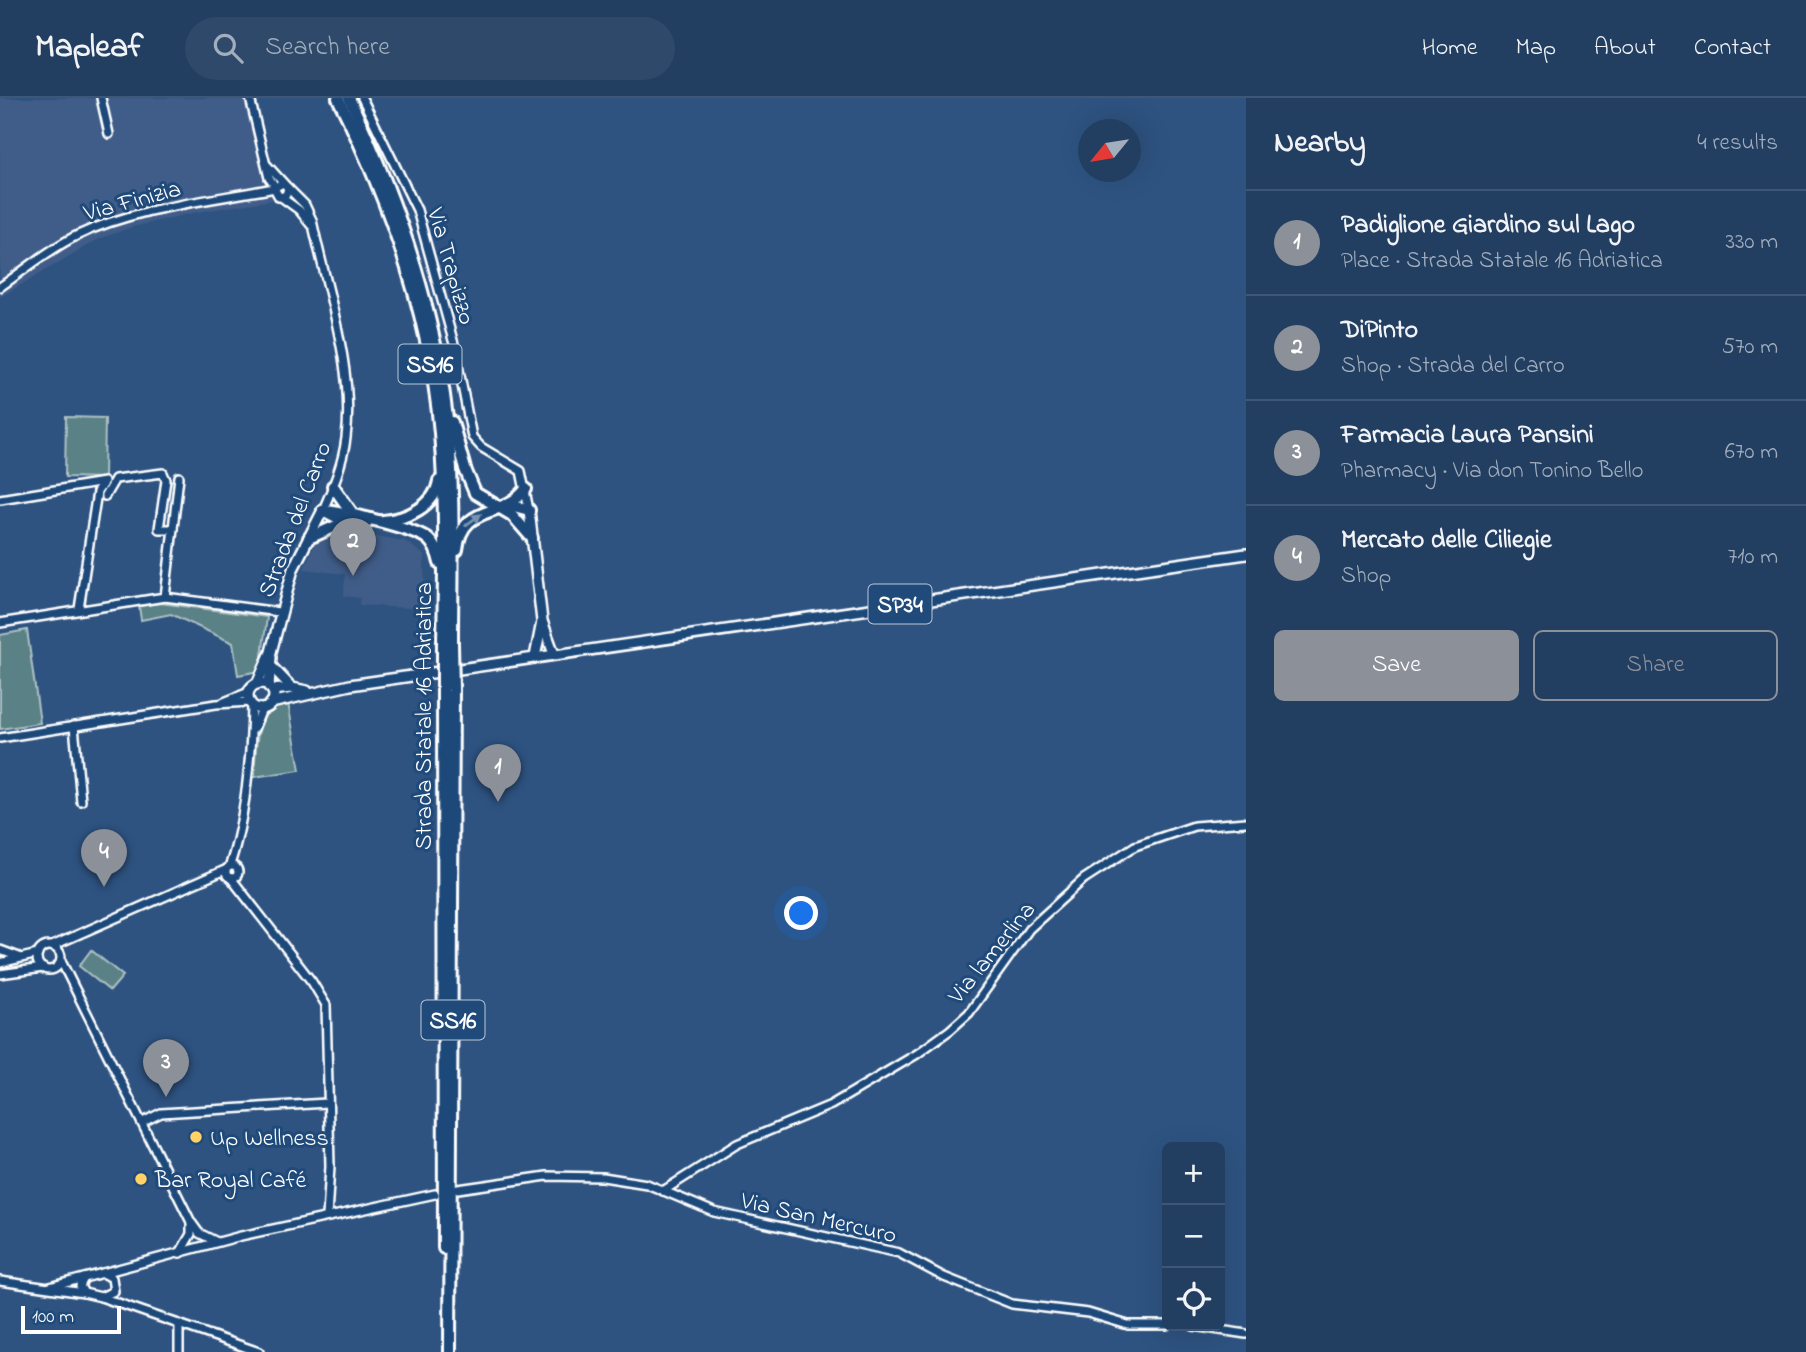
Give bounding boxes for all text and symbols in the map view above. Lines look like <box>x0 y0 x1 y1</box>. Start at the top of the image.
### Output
search box <box>185 17 675 80</box>
text: Mapleaf <box>35 24 143 72</box>
icon: search <box>209 29 247 67</box>
text: Search here <box>265 29 390 67</box>
text: Home <box>1422 31 1478 66</box>
text: Map <box>1516 31 1556 66</box>
text: About <box>1594 31 1656 66</box>
text: Contact <box>1694 31 1771 66</box>
north arrow <box>1078 119 1141 182</box>
text: Nearby <box>1274 122 1366 166</box>
text: 4 results <box>1697 127 1778 160</box>
street label: Via Finizia <box>79 173 185 232</box>
street label: Via Trapizzo <box>416 203 483 329</box>
text: Padiglione Giardino sul Lago <box>1341 207 1635 245</box>
text: 1 <box>1293 226 1301 259</box>
text: 330 m <box>1725 226 1778 259</box>
text: Place · Strada Statale 16 Adriatica <box>1341 245 1663 278</box>
text: DiPinto <box>1341 312 1418 350</box>
text: 2 <box>1291 331 1303 364</box>
text: 570 m <box>1722 331 1778 364</box>
road number: SS16 <box>398 344 462 384</box>
text: Shop · Strada del Carro <box>1341 350 1565 383</box>
text: Farmacia Laura Pansini <box>1341 417 1594 455</box>
text: 3 <box>1292 436 1302 469</box>
text: 670 m <box>1725 436 1778 469</box>
street label: Strada del Carro <box>251 437 342 603</box>
text: Pharmacy · Via don Tonino Bello <box>1341 455 1644 488</box>
one-way arrow <box>463 513 482 527</box>
pin: 2 <box>330 518 376 576</box>
text: Mercato delle Ciliegie <box>1341 522 1552 560</box>
text: 4 <box>1292 541 1302 574</box>
text: 710 m <box>1728 541 1778 574</box>
text: Shop <box>1341 560 1391 593</box>
street label: Strada Statale 16 Adriatica <box>408 582 443 850</box>
road number: SP34 <box>869 584 932 624</box>
button: Save <box>1274 630 1519 701</box>
button: Share <box>1533 630 1778 701</box>
pin: 1 <box>475 744 521 802</box>
pin: 4 <box>81 829 127 887</box>
street label: Via lamerlina <box>940 895 1045 1013</box>
your location <box>784 896 818 930</box>
road number: SS16 <box>421 1001 484 1040</box>
pin: 3 <box>143 1039 189 1097</box>
place label: Up Wellness <box>210 1122 329 1157</box>
marker: Up Wellness <box>188 1129 204 1145</box>
map controls <box>1162 1142 1225 1331</box>
button: + <box>1162 1142 1225 1205</box>
place label: Bar Royal Café <box>154 1164 306 1200</box>
marker: Bar Royal Café <box>133 1171 149 1187</box>
street label: Via San Mercuro <box>736 1184 900 1254</box>
button: − <box>1162 1205 1225 1268</box>
button: locate <box>1162 1268 1225 1331</box>
scale bar <box>21 1303 121 1335</box>
text: 100 m <box>32 1304 74 1331</box>

